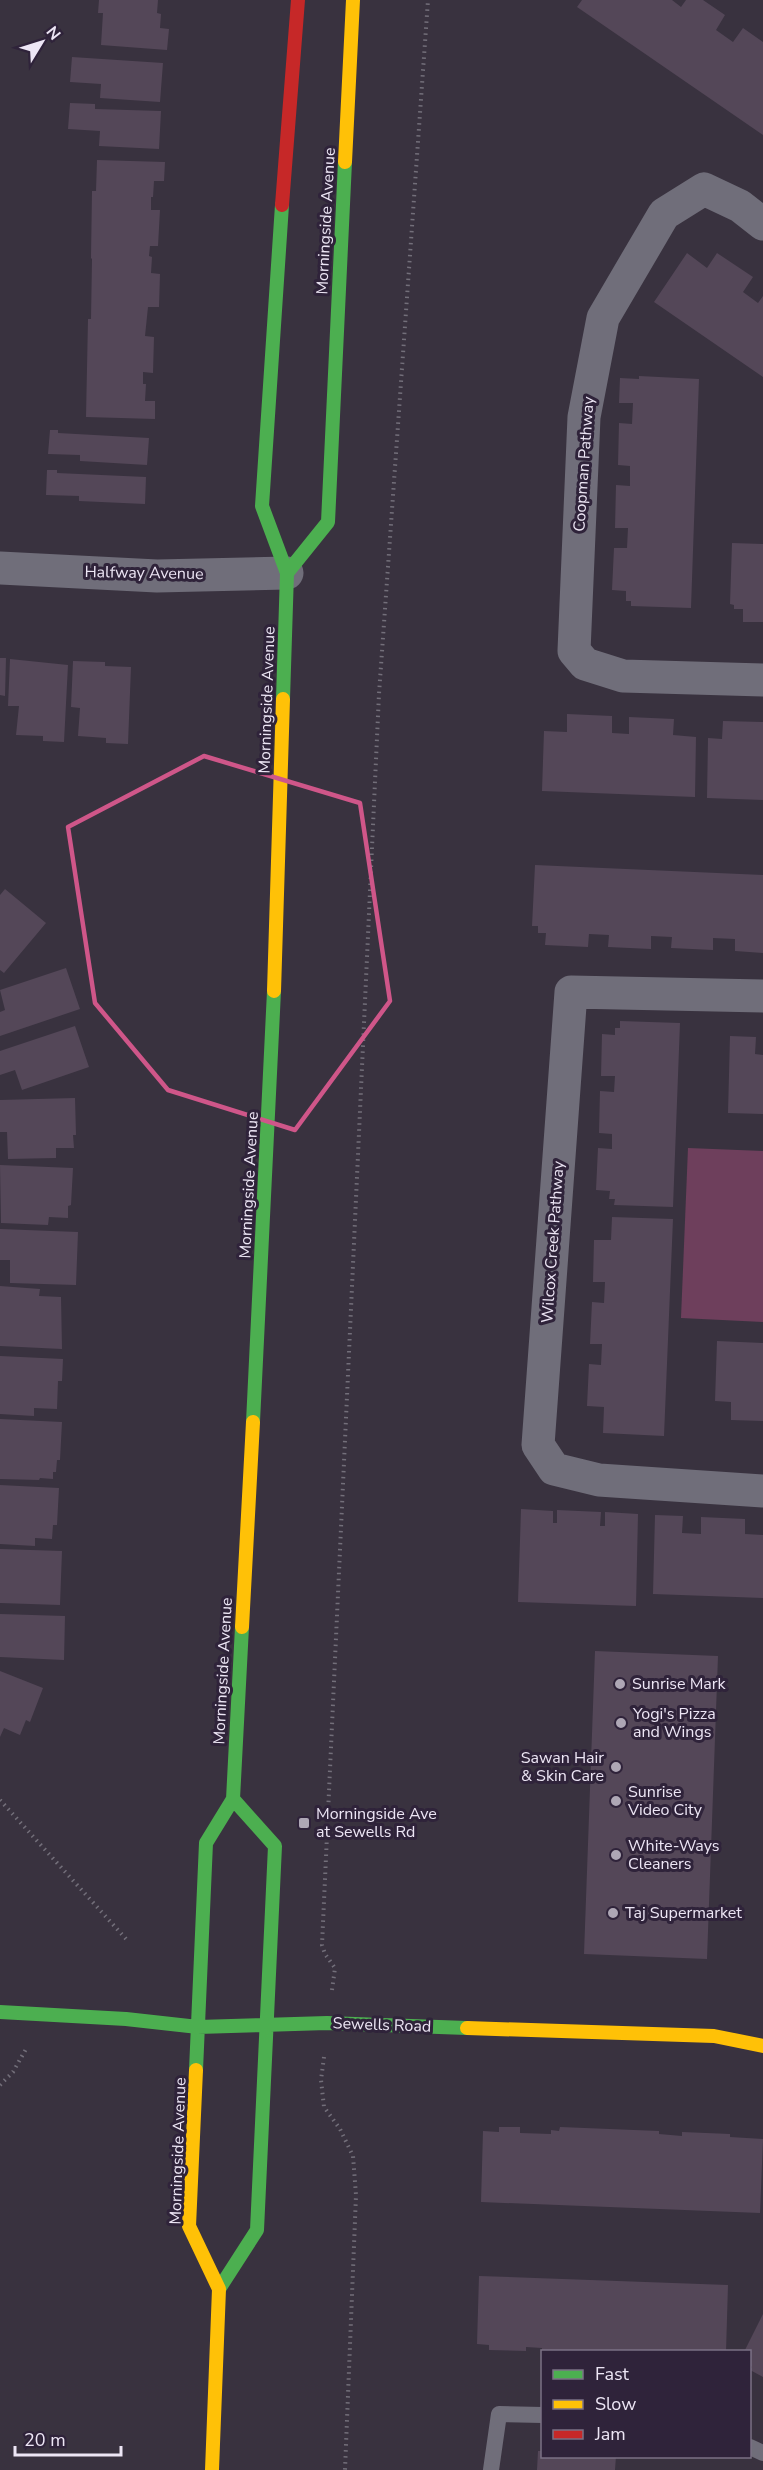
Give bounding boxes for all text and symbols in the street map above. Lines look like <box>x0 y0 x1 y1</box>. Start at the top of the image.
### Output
north arrow <box>12 12 72 72</box>
text: N <box>41 22 65 45</box>
street label: Morningside Avenue <box>311 147 341 295</box>
street label: Coopman Pathway <box>568 395 600 532</box>
street label: Halfway Avenue <box>84 561 204 585</box>
street label: Morningside Avenue <box>253 626 281 774</box>
street label: Morningside Avenue <box>234 1111 264 1259</box>
street label: Wilcox Creek Pathway <box>536 1159 570 1324</box>
street label: Morningside Avenue <box>208 1597 238 1745</box>
place label: Sunrise Mark <box>632 1673 727 1695</box>
marker: Sunrise Mark <box>613 1677 627 1691</box>
place label: Yogi's Pizza and Wings <box>632 1703 716 1743</box>
marker: Yogi's Pizza and Wings <box>614 1716 628 1730</box>
place label: Sawan Hair & Skin Care <box>521 1747 604 1787</box>
marker: Sawan Hair & Skin Care <box>609 1760 623 1774</box>
place label: Sunrise Video City <box>627 1781 703 1821</box>
marker: Sunrise Video City <box>609 1794 623 1808</box>
place label: Morningside Ave at Sewells Rd <box>316 1803 437 1843</box>
marker: Morningside Ave at Sewells Rd <box>297 1816 311 1830</box>
place label: White-Ways Cleaners <box>628 1835 720 1875</box>
marker: White-Ways Cleaners <box>609 1848 623 1862</box>
place label: Taj Supermarket <box>625 1902 742 1924</box>
marker: Taj Supermarket <box>606 1906 620 1920</box>
street label: Sewells Road <box>332 2012 432 2038</box>
street label: Morningside Avenue <box>164 2077 192 2225</box>
legend <box>541 2350 751 2458</box>
text: Fast <box>595 2362 630 2386</box>
text: Slow <box>595 2392 636 2416</box>
scale bar <box>15 2419 122 2457</box>
text: Jam <box>594 2422 626 2446</box>
text: 20 m <box>24 2428 66 2452</box>

